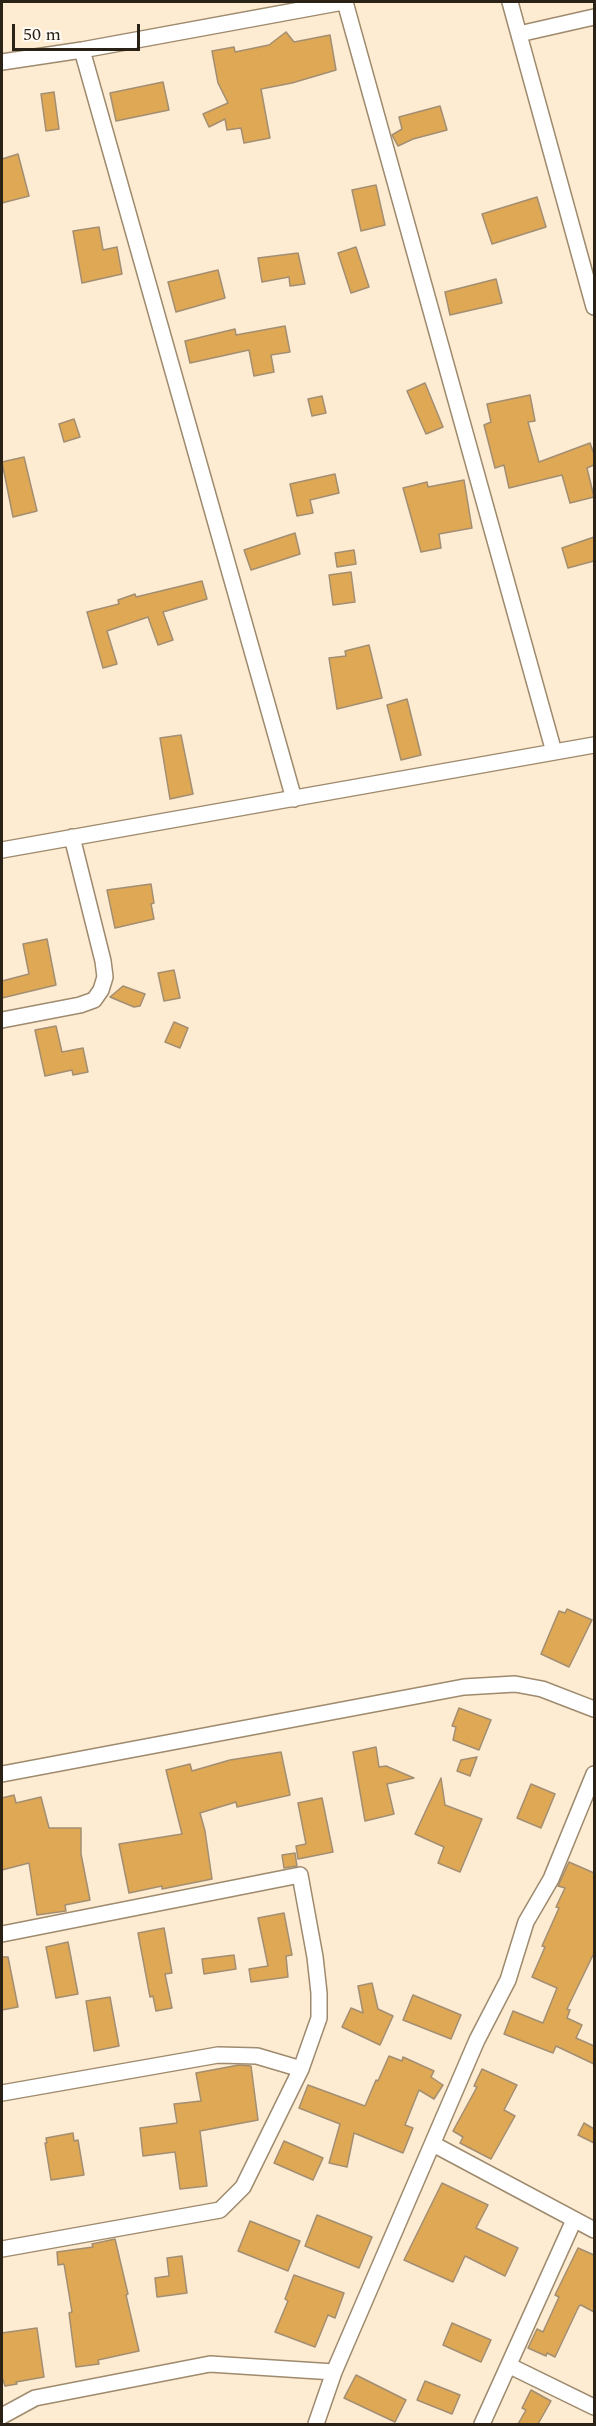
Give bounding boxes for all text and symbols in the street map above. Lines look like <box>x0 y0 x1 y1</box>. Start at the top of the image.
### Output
scale bar <box>15 12 142 50</box>
text: 50 m <box>23 21 61 48</box>

